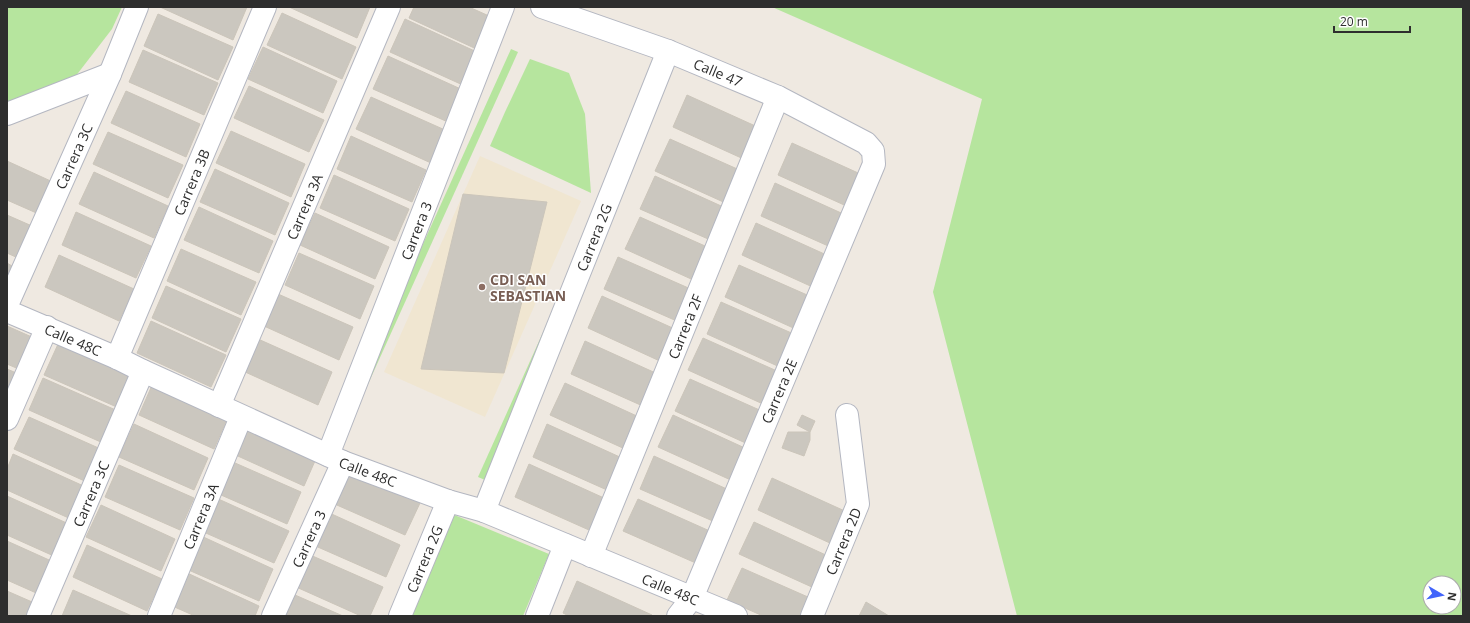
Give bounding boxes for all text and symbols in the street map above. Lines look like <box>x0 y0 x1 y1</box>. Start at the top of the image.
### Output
scale bar <box>1334 8 1410 34</box>
text: 20 m <box>1340 13 1368 30</box>
street label: Calle 47 <box>691 53 746 91</box>
street label: Carrera 3C <box>50 120 96 192</box>
street label: Carrera 3B <box>169 146 214 218</box>
street label: Carrera 3A <box>282 170 327 242</box>
street label: Carrera 3 <box>396 199 436 262</box>
street label: Carrera 2G <box>571 200 616 274</box>
place label: CDI SAN SEBASTIAN <box>490 270 566 305</box>
marker: CDI SAN SEBASTIAN <box>477 282 487 292</box>
street label: Carrera 2F <box>663 291 706 362</box>
street label: Calle 48C <box>42 319 105 360</box>
street label: Carrera 2E <box>757 356 801 426</box>
street label: Calle 48C <box>336 452 400 491</box>
street label: Carrera 3C <box>68 458 113 530</box>
street label: Carrera 3A <box>178 480 222 552</box>
street label: Carrera 2D <box>820 504 865 578</box>
street label: Carrera 3 <box>287 507 329 570</box>
street label: Carrera 2G <box>401 522 446 595</box>
street label: Calle 48C <box>639 568 702 609</box>
north arrow <box>1422 575 1462 615</box>
text: N <box>1444 591 1460 602</box>

